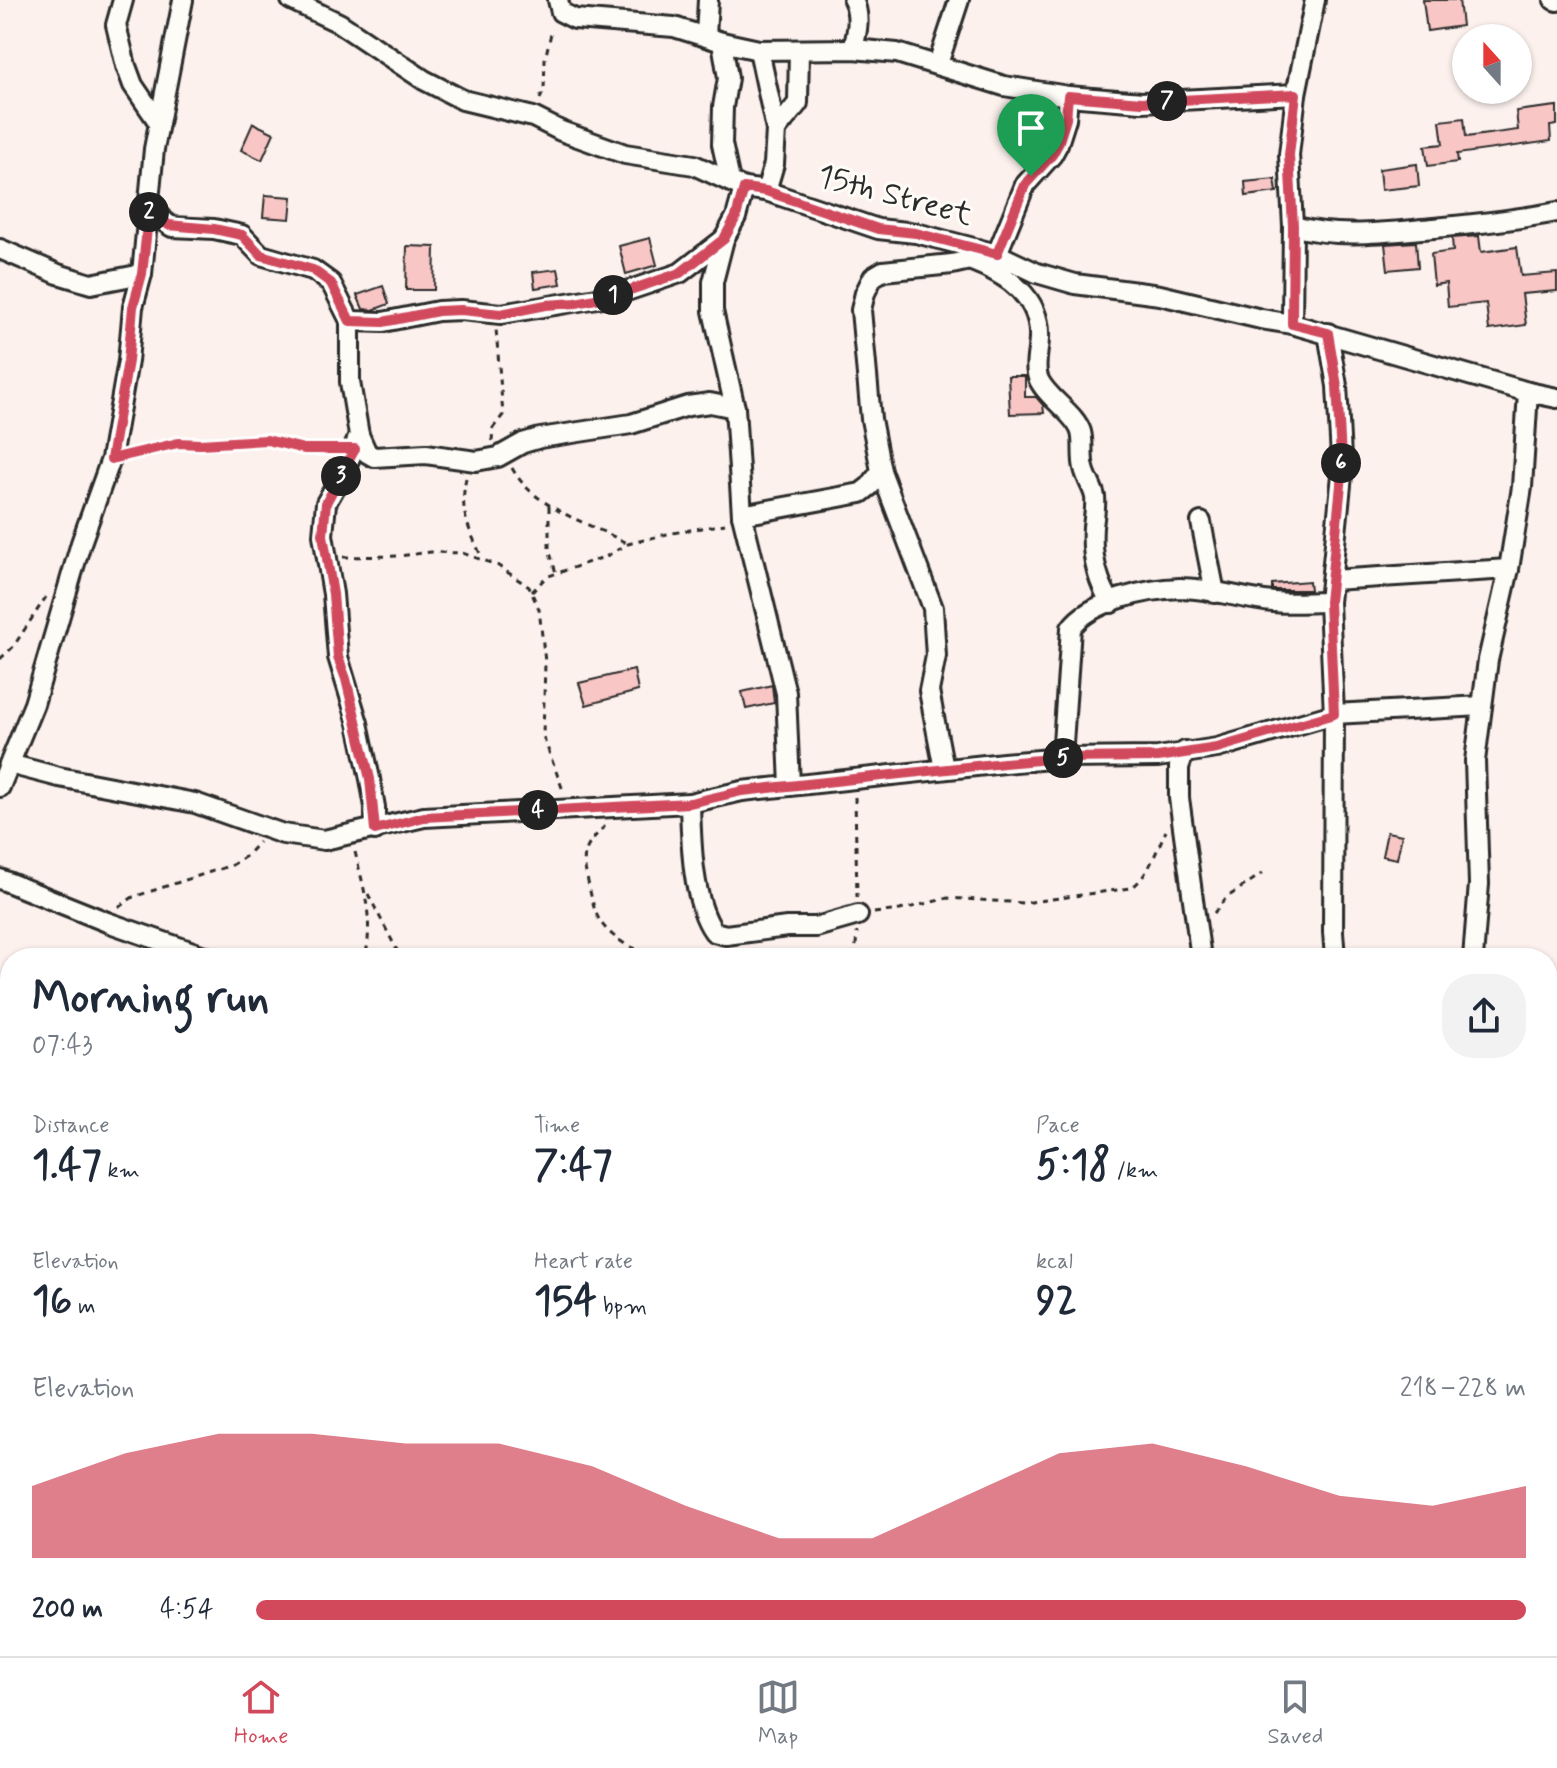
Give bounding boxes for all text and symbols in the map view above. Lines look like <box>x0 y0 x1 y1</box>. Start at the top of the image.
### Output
north arrow <box>1452 24 1532 104</box>
map controls <box>1452 24 1532 104</box>
pin: 7 <box>1147 81 1187 121</box>
text: 7 <box>1160 87 1174 115</box>
pin <box>997 94 1065 176</box>
icon: arrive <box>1009 106 1053 150</box>
street label: 15th Street <box>813 155 977 237</box>
pin: 2 <box>129 192 169 232</box>
text: 2 <box>144 198 154 226</box>
pin: 1 <box>593 275 633 315</box>
text: 1 <box>608 281 618 309</box>
pin: 6 <box>1321 443 1361 483</box>
text: 6 <box>1335 449 1347 477</box>
pin: 3 <box>321 456 361 496</box>
text: 3 <box>336 462 346 490</box>
pin: 5 <box>1043 738 1083 778</box>
text: 5 <box>1056 744 1070 772</box>
pin: 4 <box>518 790 558 830</box>
text: 4 <box>532 796 544 824</box>
text: Morning run <box>32 970 269 1028</box>
button: share <box>1442 974 1526 1058</box>
text: 07:43 <box>32 1029 93 1063</box>
text: Distance <box>32 1112 109 1140</box>
text: Time <box>534 1112 580 1140</box>
text: Pace <box>1036 1112 1080 1140</box>
text: 1.47 <box>32 1140 102 1192</box>
text: 7:47 <box>534 1140 612 1192</box>
text: 5:18 <box>1036 1140 1110 1192</box>
text: km <box>102 1157 140 1185</box>
text: /km <box>1110 1157 1158 1185</box>
text: Elevation <box>32 1248 119 1276</box>
text: Heart rate <box>534 1248 633 1276</box>
text: kcal <box>1036 1248 1073 1276</box>
text: 16 <box>32 1276 72 1328</box>
text: 154 <box>534 1276 597 1328</box>
text: 92 <box>1036 1276 1077 1328</box>
text: m <box>72 1293 95 1321</box>
text: bpm <box>597 1293 647 1321</box>
text: Elevation <box>32 1372 134 1406</box>
text: 218–228 m <box>1400 1372 1526 1406</box>
text: 200 m <box>32 1593 103 1627</box>
text: 4:54 <box>160 1593 213 1627</box>
tab: Home <box>234 1675 288 1751</box>
tab: Map <box>756 1675 800 1751</box>
tab: Saved <box>1268 1675 1323 1751</box>

